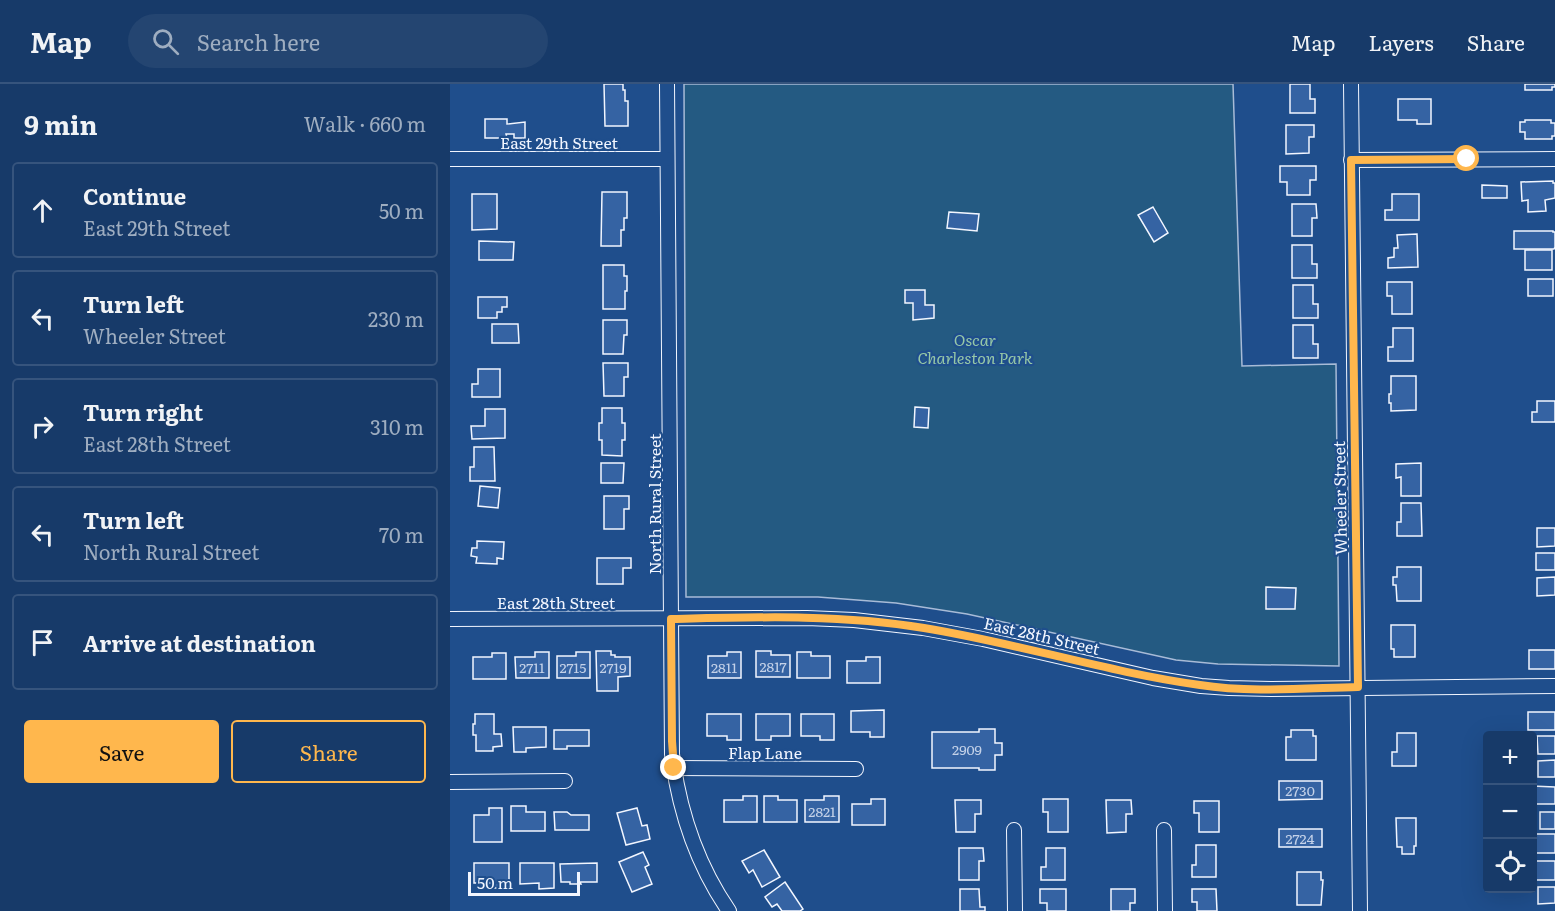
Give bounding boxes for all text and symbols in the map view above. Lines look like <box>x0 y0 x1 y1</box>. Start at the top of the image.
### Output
search box <box>128 14 548 68</box>
text: Map <box>30 20 92 62</box>
icon: search <box>149 25 182 58</box>
text: Search here <box>197 25 320 58</box>
text: Map <box>1291 26 1336 57</box>
text: Layers <box>1369 26 1434 57</box>
text: Share <box>1467 26 1525 57</box>
text: 9 min <box>24 104 98 143</box>
text: Walk · 660 m <box>304 108 426 138</box>
street label: East 29th Street <box>500 130 618 154</box>
route start <box>1453 145 1479 171</box>
text: Continue <box>83 179 186 212</box>
icon: ahead <box>26 194 59 227</box>
text: 50 m <box>379 195 424 225</box>
text: East 29th Street <box>83 212 230 242</box>
text: Turn left <box>83 287 184 320</box>
icon: left <box>26 302 59 335</box>
text: 230 m <box>368 303 424 333</box>
text: Wheeler Street <box>83 320 226 350</box>
park label: Oscar Charleston Park <box>917 327 1033 369</box>
text: Turn right <box>83 395 203 428</box>
icon: right <box>26 410 59 443</box>
text: 310 m <box>370 411 424 441</box>
text: East 28th Street <box>83 428 231 458</box>
street label: North Rural Street <box>642 433 666 575</box>
street label: Wheeler Street <box>1326 440 1352 555</box>
text: Turn left <box>83 503 184 536</box>
icon: left <box>26 518 59 551</box>
text: 70 m <box>379 519 424 549</box>
text: North Rural Street <box>83 536 259 566</box>
street label: East 28th Street <box>497 590 616 614</box>
street label: East 28th Street <box>982 610 1103 660</box>
icon: arrive <box>26 626 59 659</box>
text: Arrive at destination <box>83 626 316 659</box>
house number: 2817 <box>759 656 787 676</box>
house number: 2711 <box>519 657 545 677</box>
house number: 2715 <box>560 657 586 677</box>
house number: 2719 <box>599 657 627 677</box>
house number: 2811 <box>711 657 737 677</box>
button: Save <box>24 720 219 783</box>
button: Share <box>231 720 426 783</box>
map controls <box>1483 731 1537 893</box>
button: + <box>1483 731 1537 785</box>
house number: 2909 <box>952 739 982 759</box>
street label: Flap Lane <box>728 740 802 764</box>
route end <box>660 754 686 780</box>
house number: 2730 <box>1285 780 1315 800</box>
button: − <box>1483 785 1537 839</box>
house number: 2821 <box>808 801 836 821</box>
house number: 2724 <box>1286 828 1315 848</box>
button: locate <box>1483 839 1537 893</box>
scale bar <box>468 869 580 896</box>
text: 50 m <box>477 870 513 894</box>

